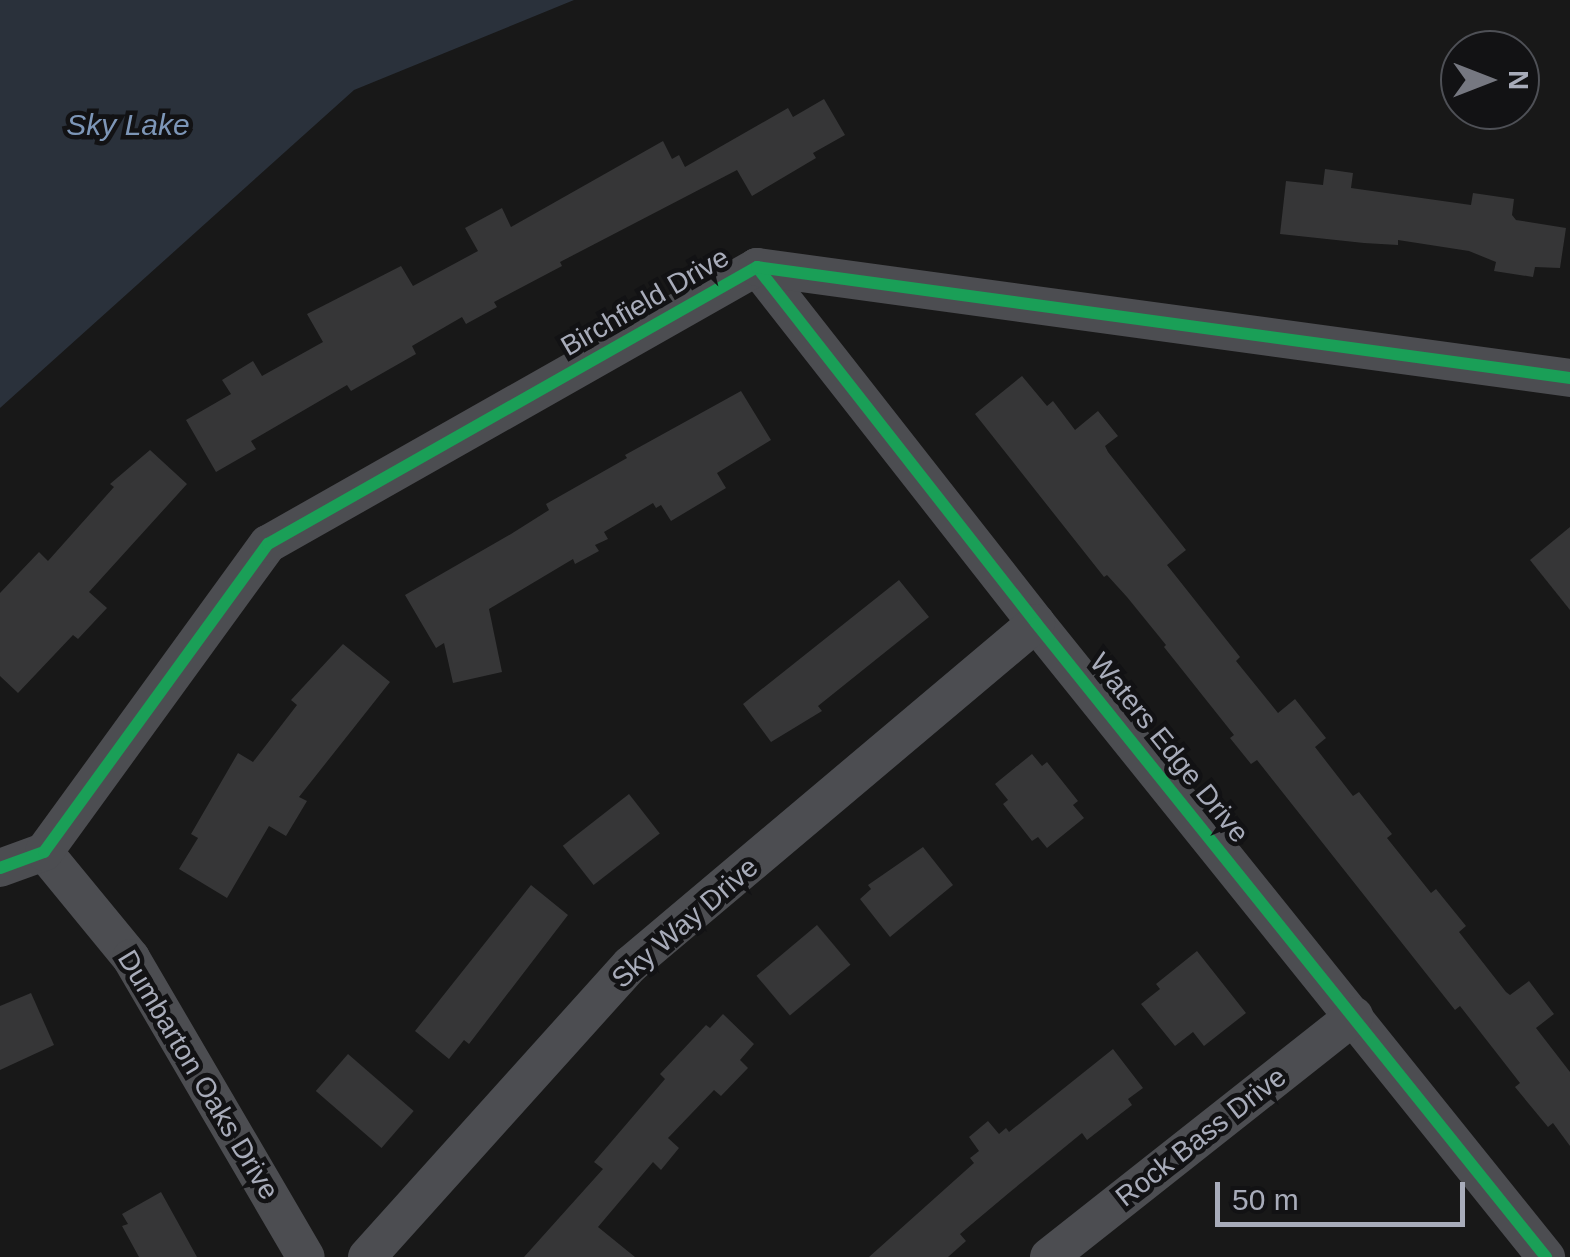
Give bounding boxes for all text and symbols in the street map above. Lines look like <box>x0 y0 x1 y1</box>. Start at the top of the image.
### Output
north arrow <box>1440 30 1540 130</box>
text: N <box>1503 70 1534 90</box>
water label: Sky Lake <box>66 107 190 143</box>
street label: Birchfield Drive <box>555 240 735 364</box>
street label: Waters Edge Drive <box>1082 647 1256 849</box>
street label: Sky Way Drive <box>605 850 765 996</box>
street label: Dumbarton Oaks Drive <box>110 944 286 1206</box>
street label: Rock Bass Drive <box>1109 1060 1293 1214</box>
scale bar <box>1220 1162 1470 1224</box>
text: 50 m <box>1232 1183 1299 1216</box>

